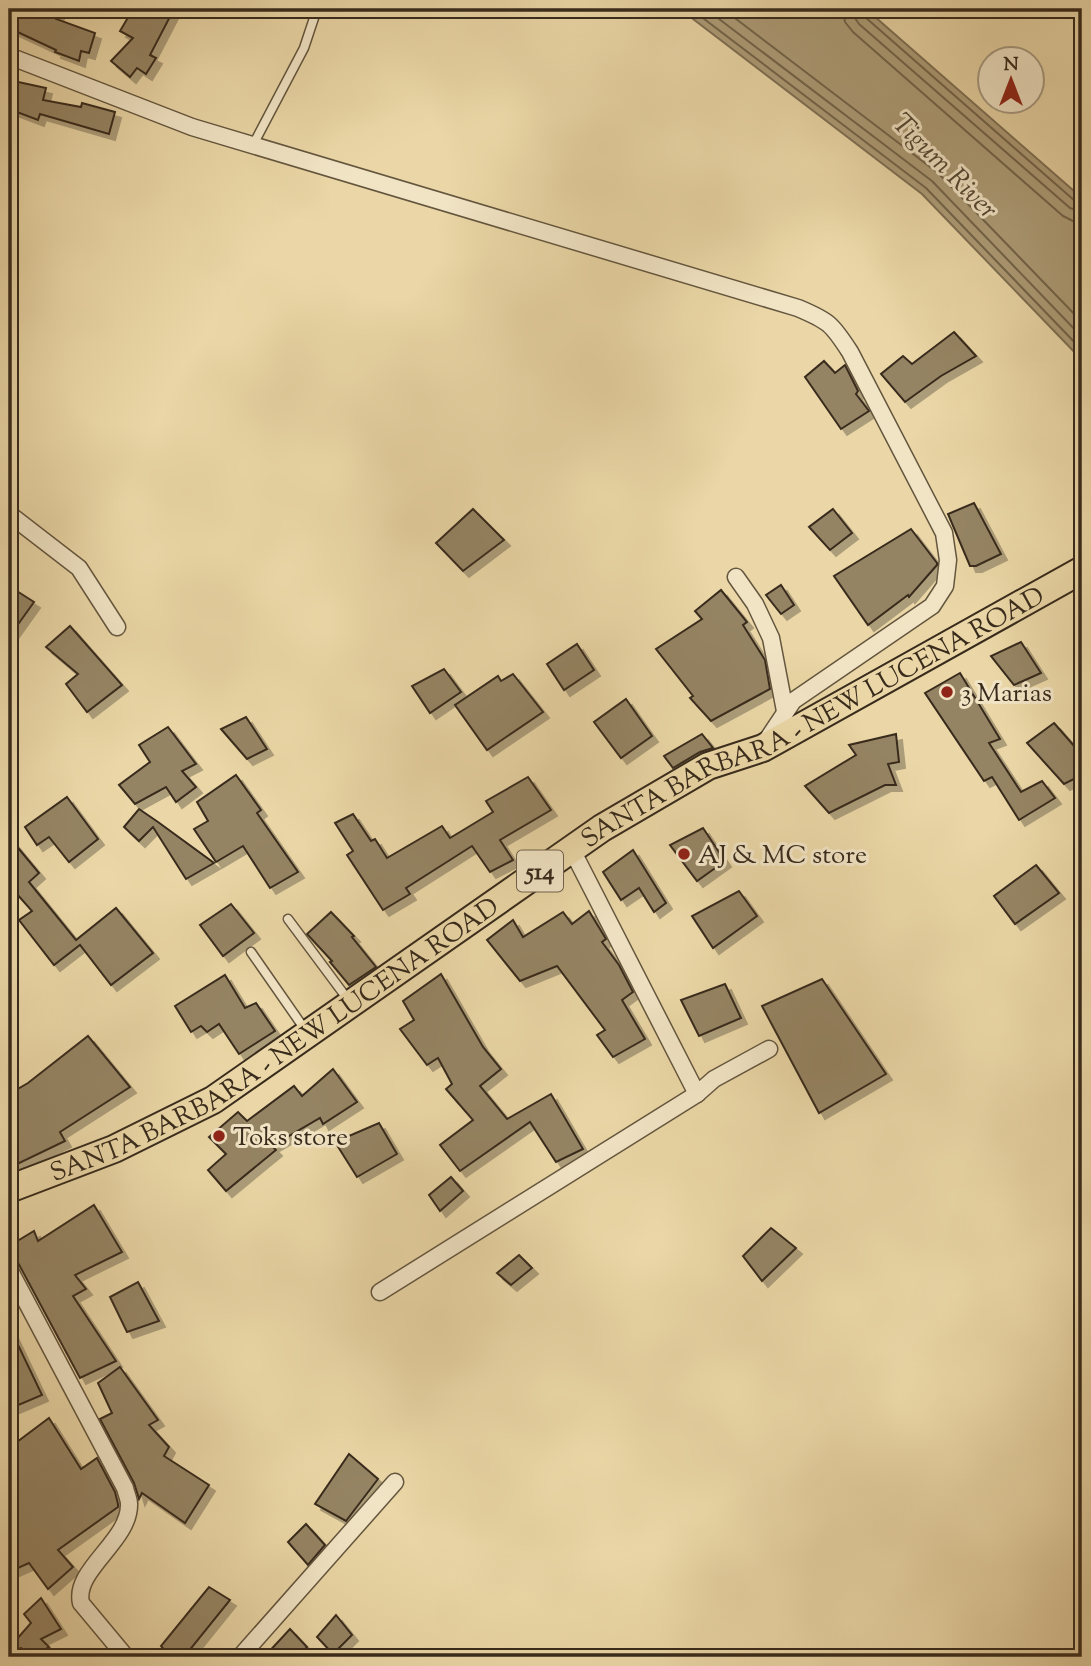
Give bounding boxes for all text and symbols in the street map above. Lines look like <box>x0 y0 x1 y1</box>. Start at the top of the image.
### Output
north arrow <box>976 46 1046 116</box>
text: N <box>1003 52 1019 79</box>
water label: Tigum River <box>882 105 1006 229</box>
street label: SANTA BARBARA - NEW LUCENA ROAD <box>574 579 1052 858</box>
place label: 3 Marias <box>961 676 1052 713</box>
marker: 3 Marias <box>939 684 955 700</box>
place label: AJ & MC store <box>698 838 867 875</box>
marker: AJ & MC store <box>676 846 692 862</box>
road number: 514 <box>517 850 563 892</box>
street label: SANTA BARBARA - NEW LUCENA ROAD <box>45 889 507 1193</box>
place label: Toks store <box>233 1120 348 1157</box>
marker: Toks store <box>211 1128 227 1144</box>

